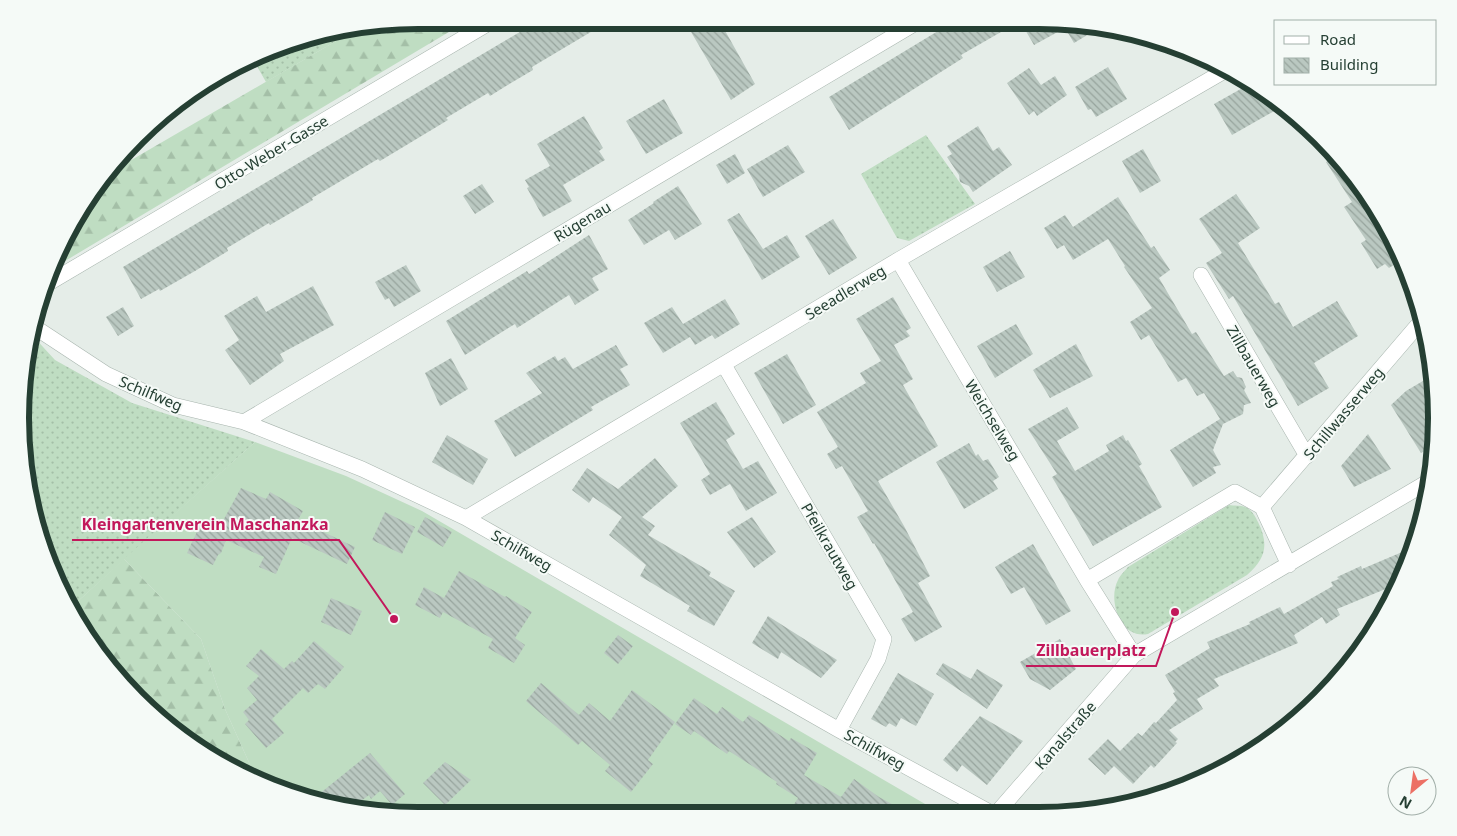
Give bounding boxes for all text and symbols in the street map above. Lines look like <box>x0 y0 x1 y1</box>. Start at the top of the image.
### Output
legend <box>1274 20 1437 85</box>
text: Road <box>1320 29 1356 49</box>
text: Building <box>1320 54 1378 74</box>
street label: Otto-Weber-Gasse <box>210 110 332 194</box>
street label: Rügenau <box>550 196 614 246</box>
street label: Seeadlerweg <box>801 260 889 324</box>
street label: Zillbauerweg <box>1223 321 1285 411</box>
street label: Schillwasserweg <box>1298 363 1388 463</box>
street label: Schilfweg <box>116 371 186 415</box>
street label: Weichselweg <box>961 376 1025 464</box>
street label: Pfeilkrautweg <box>797 499 863 593</box>
callout: Kleingartenverein Maschanzka <box>72 509 339 540</box>
text: Kleingartenverein Maschanzka <box>81 513 329 535</box>
street label: Schilfweg <box>488 525 556 575</box>
callout: Zillbauerplatz <box>1026 635 1156 666</box>
text: Zillbauerplatz <box>1036 639 1146 661</box>
street label: Kanalstraße <box>1030 697 1100 773</box>
street label: Schilfweg <box>841 724 909 774</box>
north arrow <box>1387 766 1437 816</box>
text: N <box>1396 792 1415 814</box>

